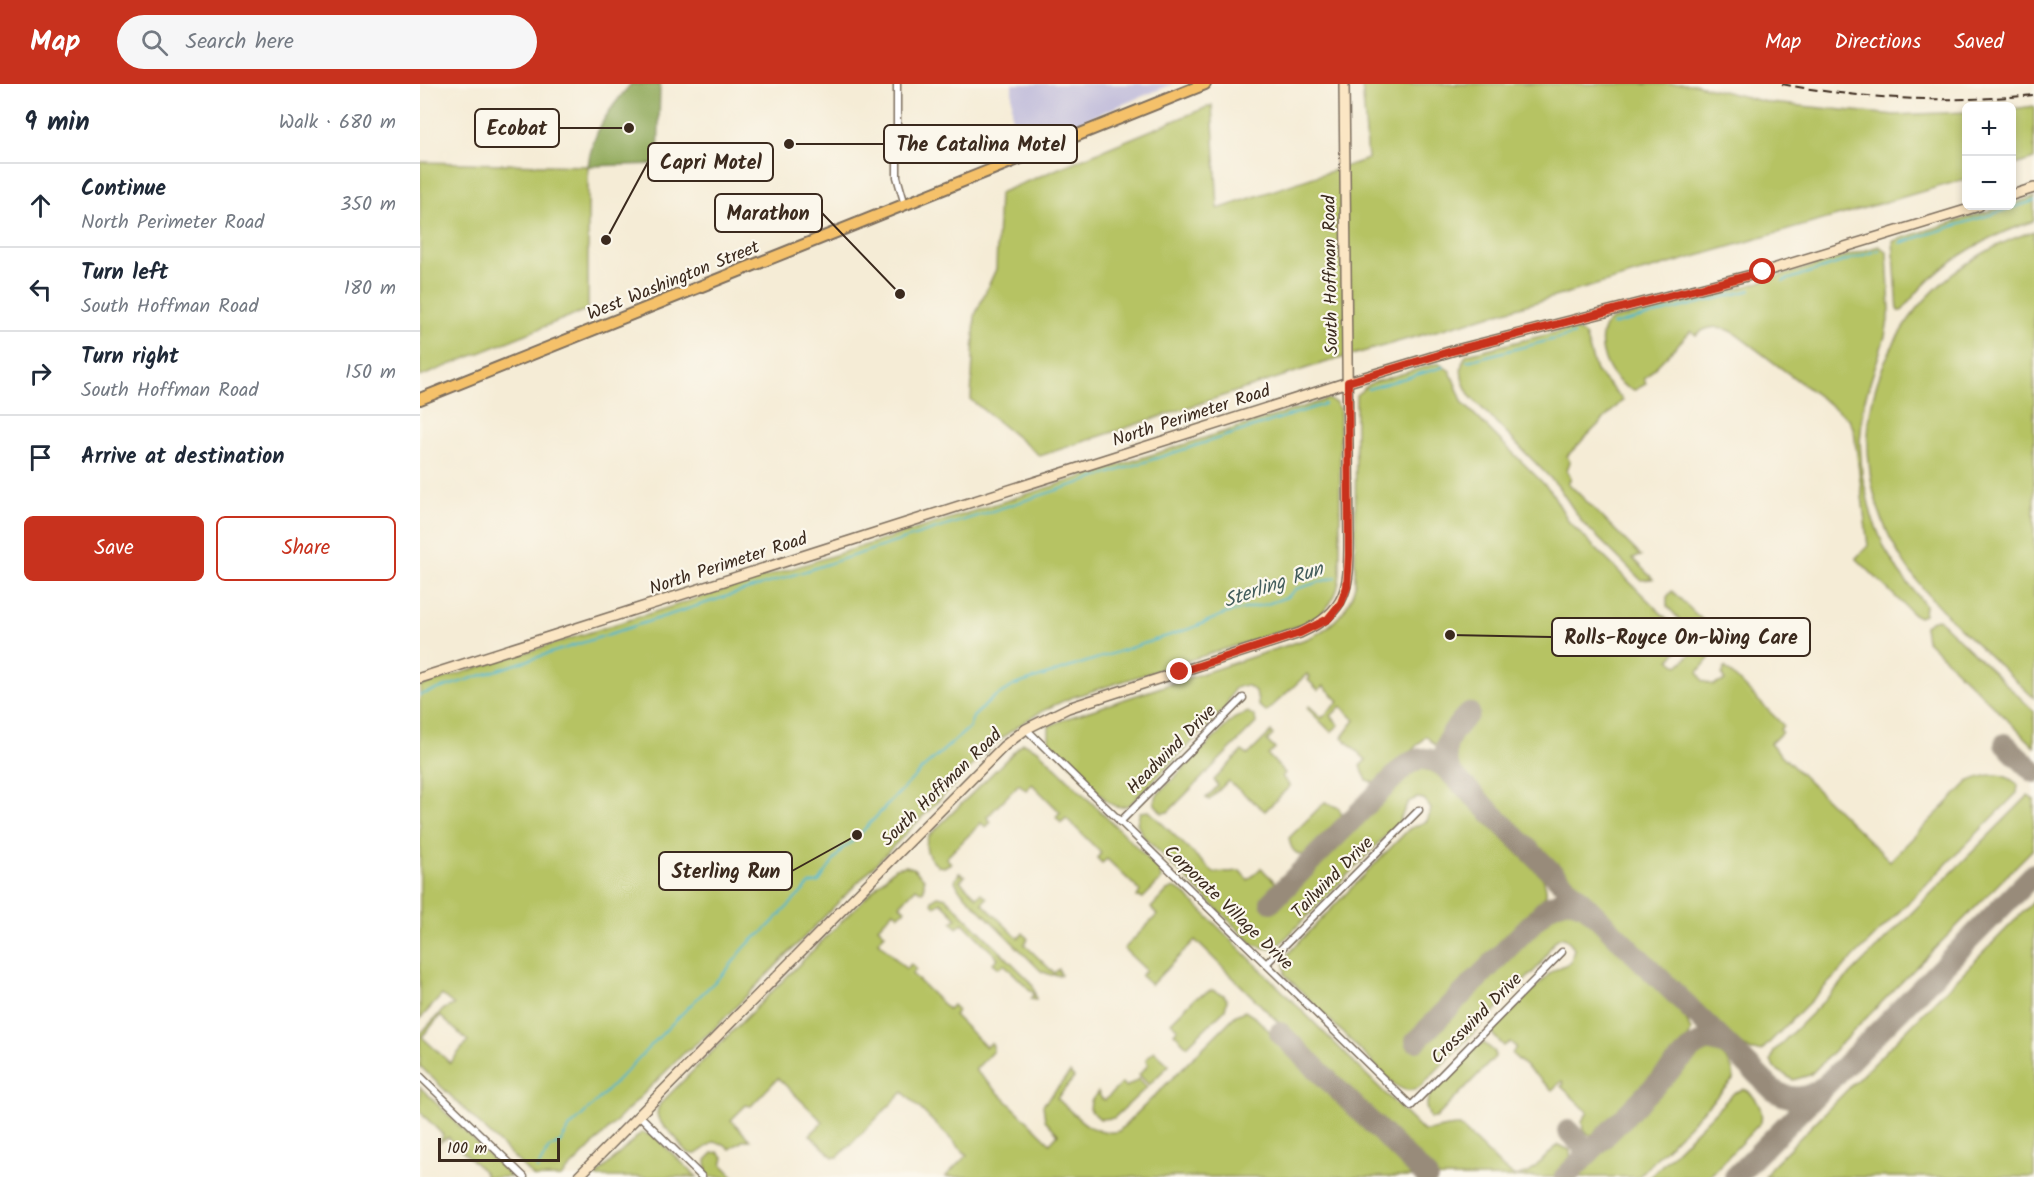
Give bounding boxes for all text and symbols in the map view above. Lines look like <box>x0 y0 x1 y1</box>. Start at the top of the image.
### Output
search box <box>117 15 537 69</box>
text: Map <box>30 20 81 65</box>
text: Search here <box>186 25 294 60</box>
icon: search <box>138 26 171 59</box>
text: Map <box>1765 26 1801 59</box>
text: Directions <box>1834 26 1921 59</box>
text: Saved <box>1954 26 2004 59</box>
text: 9 min <box>24 102 90 144</box>
map controls <box>1962 102 2016 210</box>
button: + <box>1962 102 2016 156</box>
text: Walk · 680 m <box>279 107 396 139</box>
callout: Ecobat <box>475 109 559 147</box>
text: Ecobat <box>487 114 548 146</box>
callout: The Catalina Motel <box>884 125 1077 163</box>
text: The Catalina Motel <box>896 130 1066 162</box>
callout: Capri Motel <box>648 143 773 181</box>
text: Capri Motel <box>660 148 763 180</box>
button: − <box>1962 156 2016 210</box>
text: Continue <box>81 172 166 207</box>
icon: ahead <box>24 189 57 222</box>
text: 350 m <box>340 189 396 221</box>
callout: Marathon <box>715 194 822 232</box>
street label: South Hoffman Road <box>1316 194 1347 355</box>
text: Marathon <box>726 199 810 231</box>
text: North Perimeter Road <box>81 207 264 239</box>
street label: West Washington Street <box>583 233 765 329</box>
text: Turn left <box>81 256 168 291</box>
route start <box>1749 258 1775 284</box>
icon: left <box>24 273 57 306</box>
text: 180 m <box>344 273 396 305</box>
text: South Hoffman Road <box>81 291 258 323</box>
text: Turn right <box>81 340 179 375</box>
icon: right <box>24 357 57 390</box>
text: 150 m <box>345 357 396 389</box>
text: South Hoffman Road <box>81 375 258 407</box>
street label: North Perimeter Road <box>1109 377 1275 456</box>
text: Arrive at destination <box>81 440 284 475</box>
icon: arrive <box>24 441 57 474</box>
button: Save <box>24 516 204 581</box>
button: Share <box>216 516 396 581</box>
street label: North Perimeter Road <box>646 525 812 604</box>
water label: Sterling Run <box>1219 553 1329 618</box>
callout: Rolls-Royce On-Wing Care <box>1552 618 1810 656</box>
text: Rolls-Royce On-Wing Care <box>1564 623 1798 655</box>
route end <box>1166 658 1192 684</box>
street label: Headwind Drive <box>1120 698 1224 802</box>
street label: South Hoffman Road <box>875 722 1010 854</box>
street label: Tailwind Drive <box>1285 830 1381 926</box>
street label: Corporate Village Drive <box>1156 838 1299 978</box>
callout: Sterling Run <box>659 852 792 890</box>
text: Sterling Run <box>672 857 780 889</box>
street label: Crosswind Drive <box>1424 966 1530 1072</box>
scale bar <box>438 1135 560 1162</box>
text: 100 m <box>447 1136 487 1161</box>

